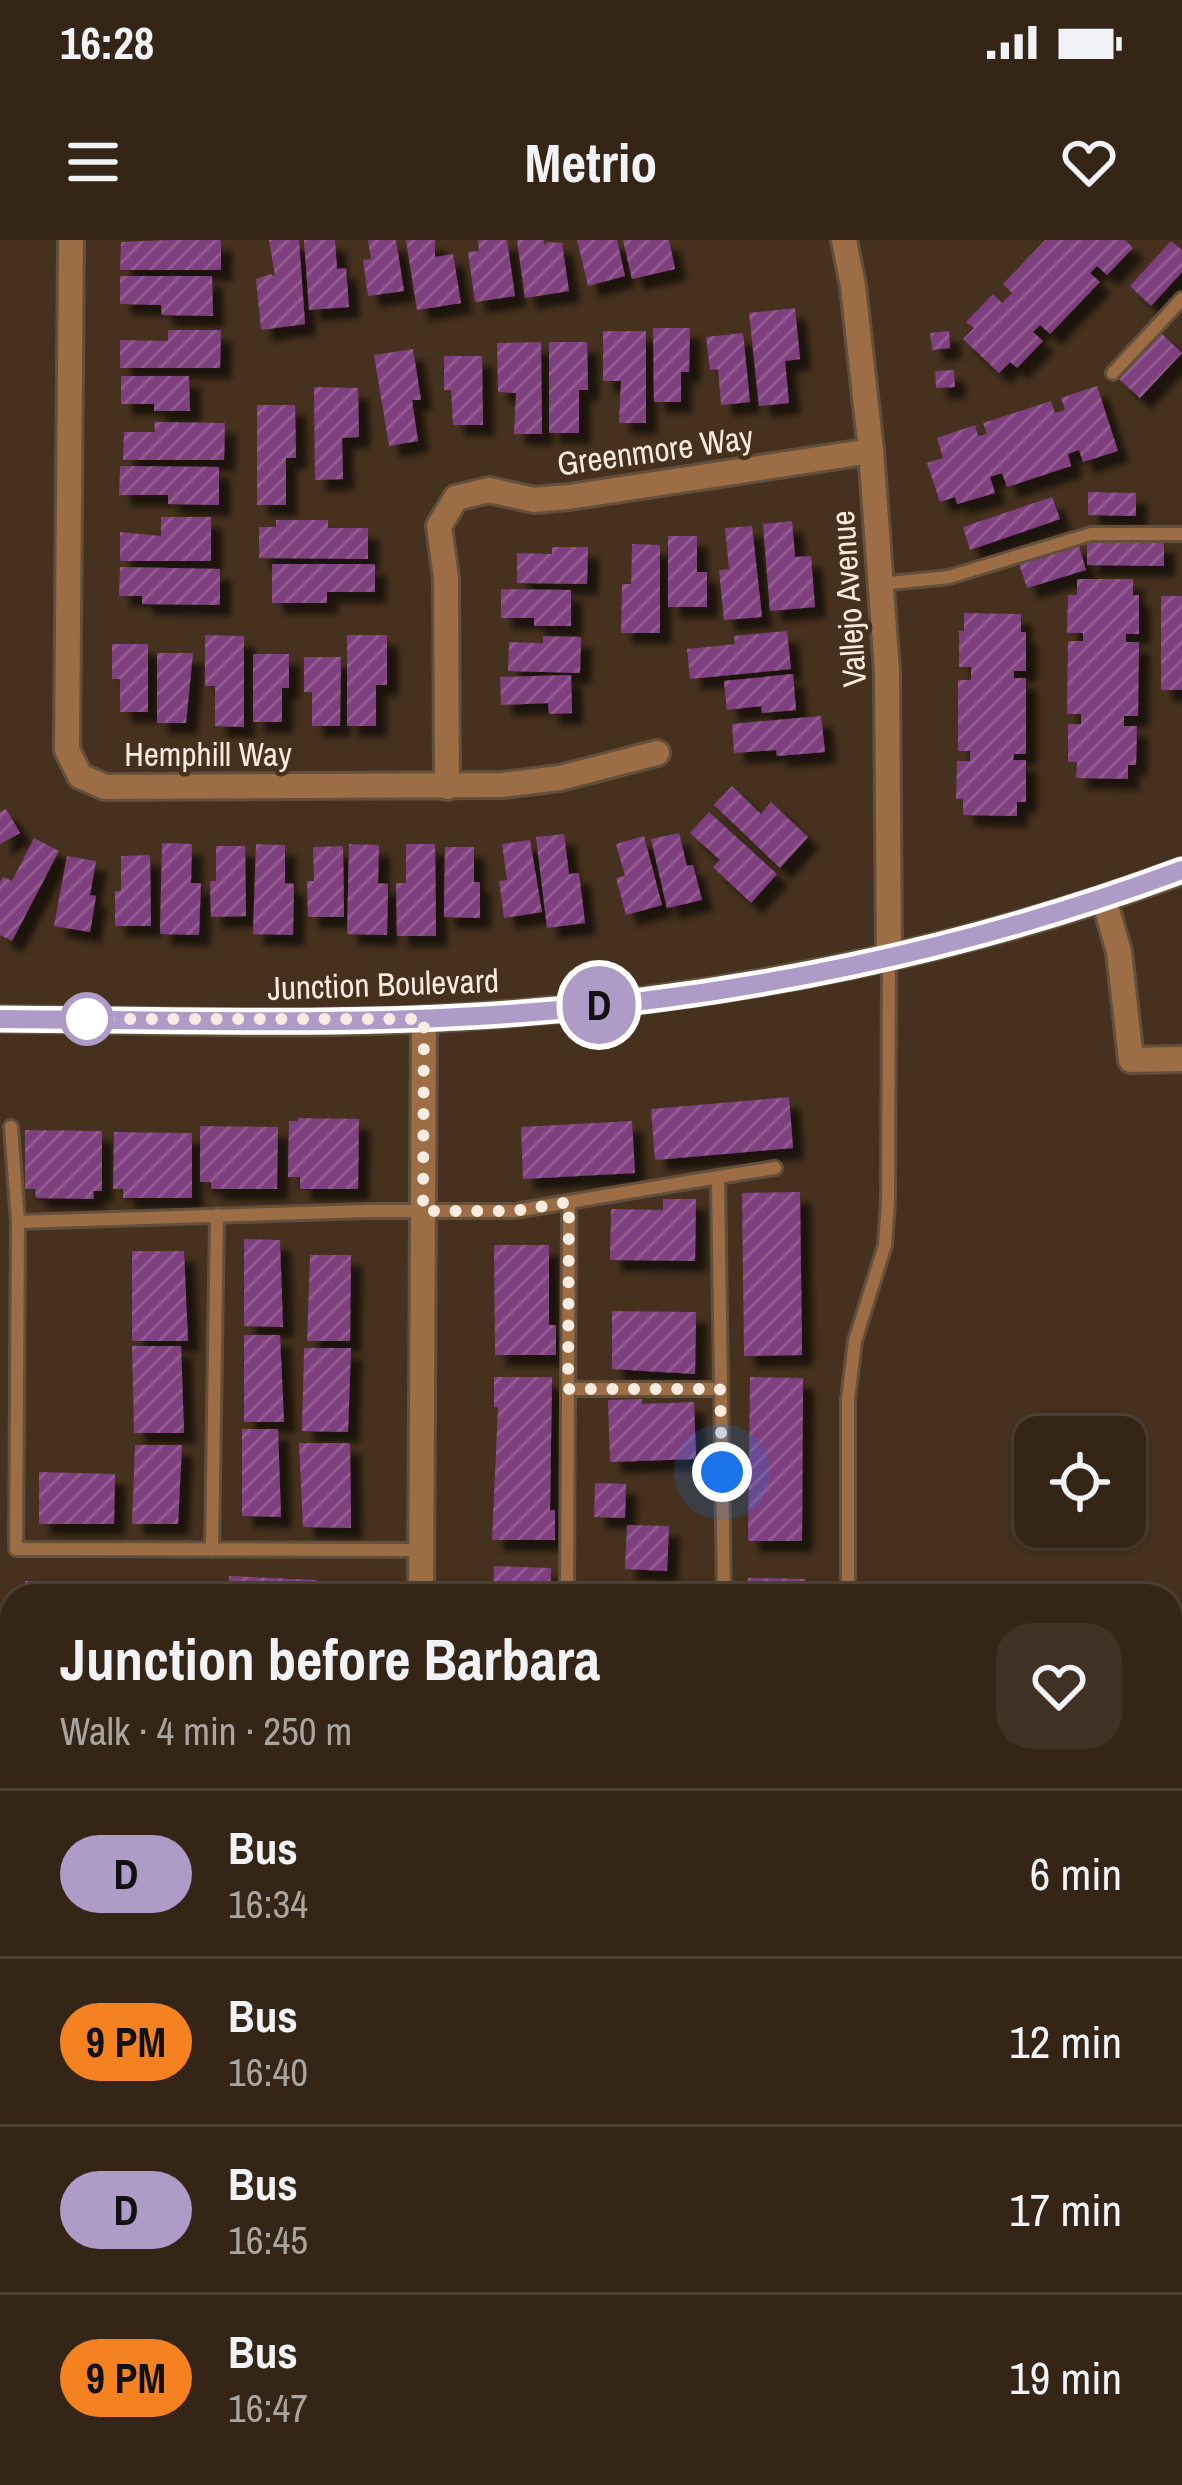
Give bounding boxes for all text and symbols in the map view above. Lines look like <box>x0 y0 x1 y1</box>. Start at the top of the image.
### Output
text: 16:28 <box>60 12 154 73</box>
text: Metrio <box>525 126 657 199</box>
icon: menu <box>60 129 126 195</box>
icon: heart <box>1056 129 1122 195</box>
street label: Greenmore Way <box>554 414 756 486</box>
street label: Vallejo Avenue <box>820 509 876 689</box>
street label: Hemphill Way <box>124 732 292 776</box>
street label: Junction Boulevard <box>266 958 500 1010</box>
line badge: D <box>560 966 638 1044</box>
text: D <box>587 977 611 1033</box>
unlabelled marker <box>62 994 112 1044</box>
map controls <box>1014 1416 1146 1548</box>
button: locate <box>1014 1416 1146 1548</box>
your location <box>692 1442 752 1502</box>
text: Junction before Barbara <box>60 1621 600 1698</box>
button: heart <box>996 1623 1122 1749</box>
text: Walk · 4 min · 250 m <box>60 1705 352 1757</box>
text: Bus <box>228 1817 298 1878</box>
text: 6 min <box>1030 1843 1122 1904</box>
text: D <box>114 1846 138 1902</box>
text: 16:34 <box>228 1878 308 1930</box>
text: Bus <box>228 1985 298 2046</box>
text: 12 min <box>1009 2011 1122 2072</box>
text: 9 PM <box>86 2014 166 2070</box>
text: 16:40 <box>228 2046 308 2098</box>
text: Bus <box>228 2153 298 2214</box>
text: 17 min <box>1009 2179 1122 2240</box>
text: D <box>114 2182 138 2238</box>
text: 16:45 <box>228 2214 308 2266</box>
text: Bus <box>228 2321 298 2382</box>
text: 19 min <box>1009 2347 1122 2408</box>
text: 9 PM <box>86 2350 166 2406</box>
text: 16:47 <box>228 2382 308 2434</box>

